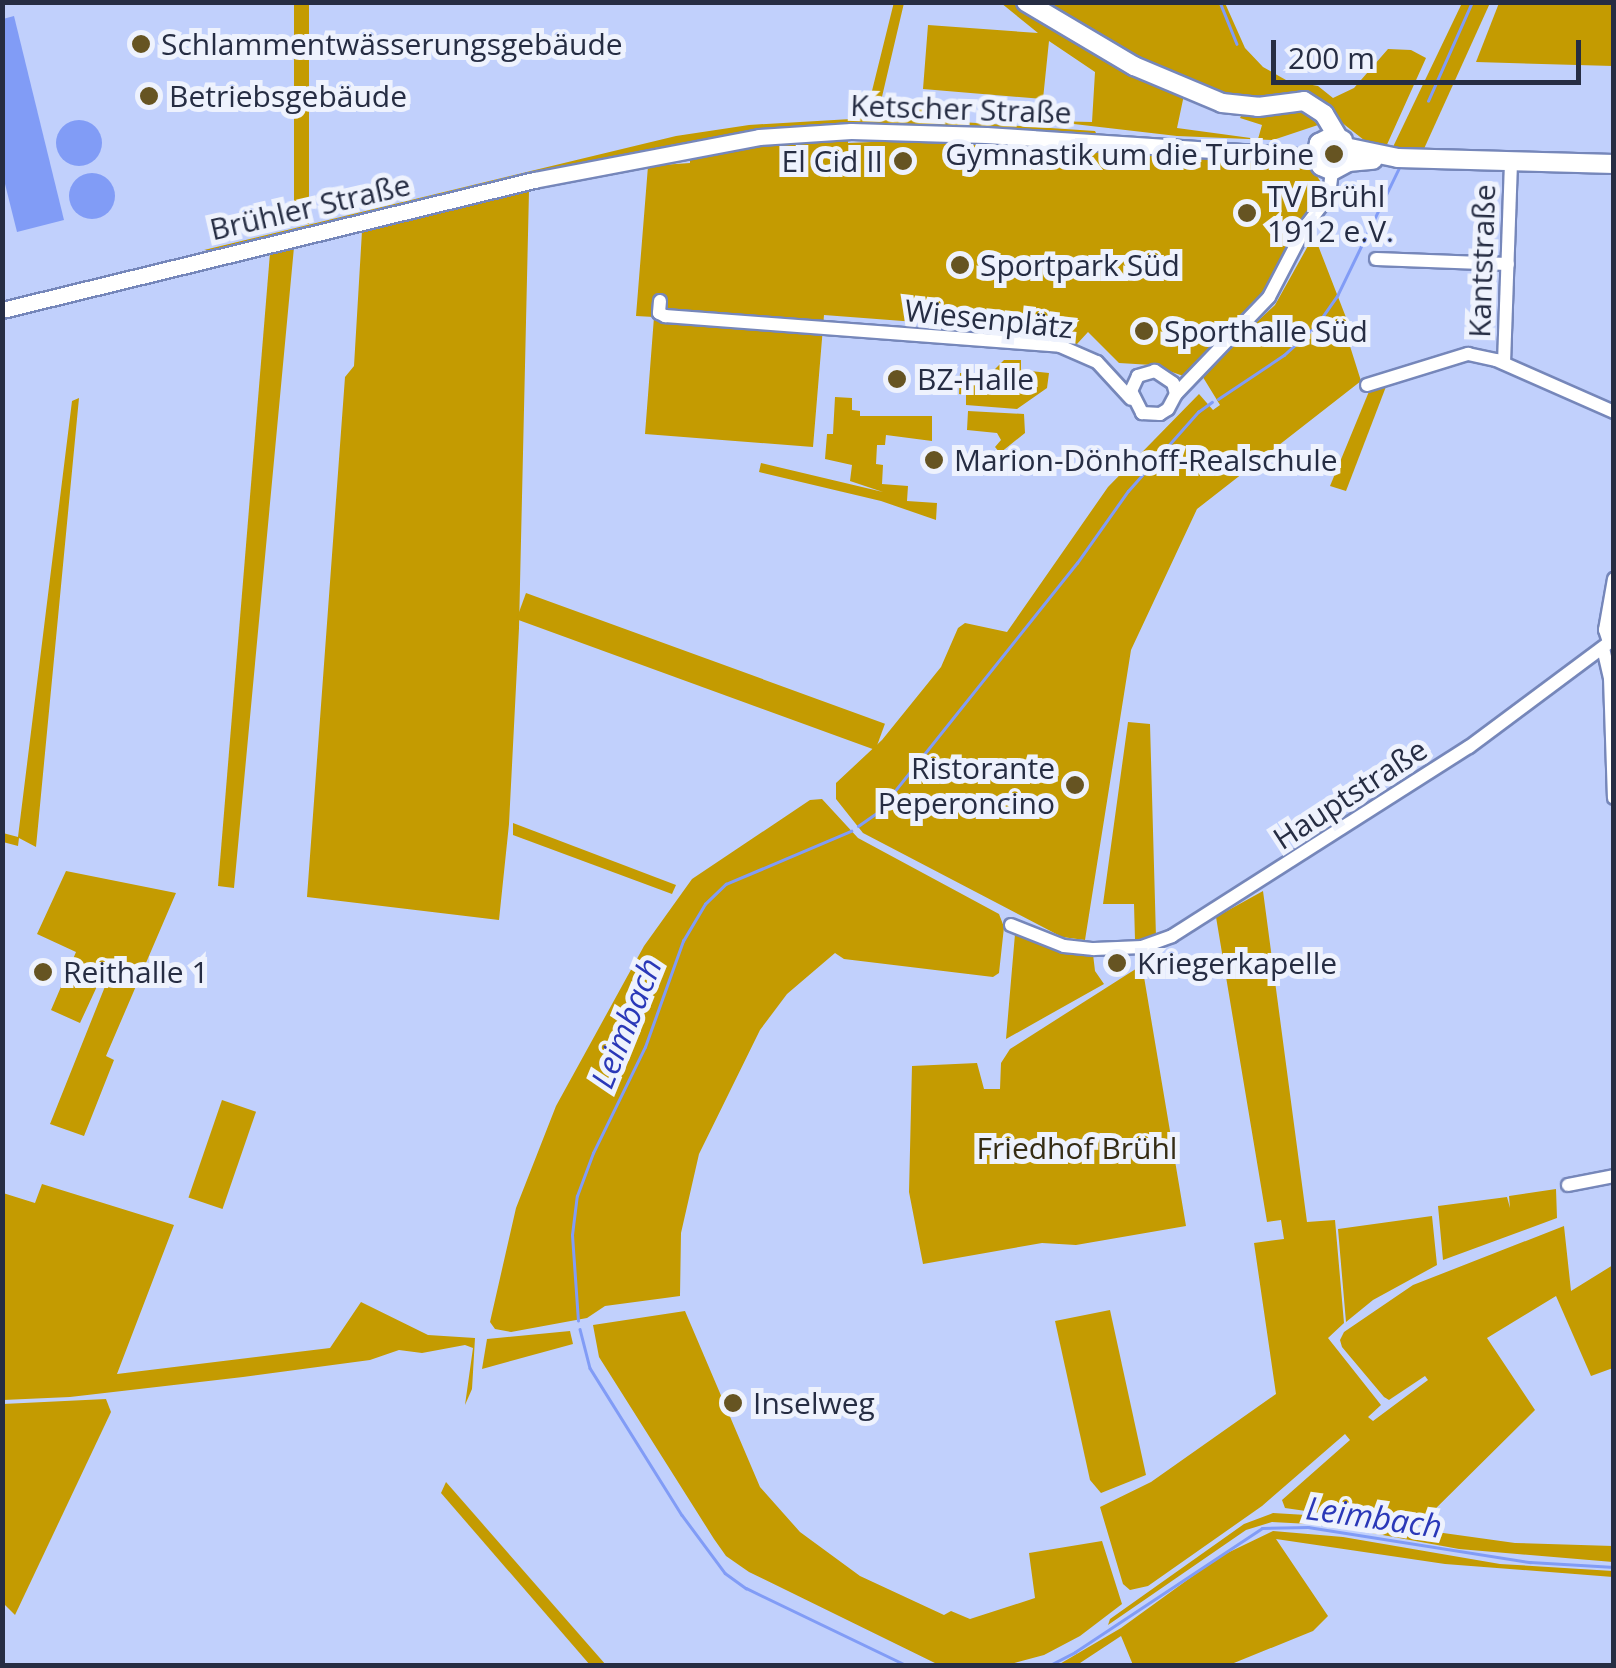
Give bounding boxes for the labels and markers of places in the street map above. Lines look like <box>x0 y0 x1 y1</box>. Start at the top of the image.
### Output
place label: Schlammentwässerungsgebäude <box>161 26 623 62</box>
marker: Schlammentwässerungsgebäude <box>130 33 152 55</box>
place label: Betriebsgebäude <box>169 78 407 114</box>
marker: Betriebsgebäude <box>138 85 160 107</box>
place label: Gymnastik um die Turbine <box>945 136 1314 172</box>
place label: El Cid II <box>782 143 883 179</box>
marker: Gymnastik um die Turbine <box>1323 143 1345 165</box>
marker: El Cid II <box>892 150 914 172</box>
place label: TV Brühl 1912 e.V. <box>1267 178 1394 248</box>
marker: TV Brühl 1912 e.V. <box>1236 202 1258 224</box>
place label: Sportpark Süd <box>980 247 1180 283</box>
marker: Sportpark Süd <box>949 254 971 276</box>
place label: Sporthalle Süd <box>1164 313 1368 349</box>
marker: Sporthalle Süd <box>1133 320 1155 342</box>
place label: BZ-Halle <box>917 361 1034 397</box>
marker: BZ-Halle <box>886 368 908 390</box>
place label: Marion-Dönhoff-Realschule <box>954 442 1338 478</box>
marker: Marion-Dönhoff-Realschule <box>923 449 945 471</box>
place label: Ristorante Peperoncino <box>878 750 1055 820</box>
marker: Ristorante Peperoncino <box>1064 774 1086 796</box>
place label: Kriegerkapelle <box>1137 945 1337 981</box>
marker: Kriegerkapelle <box>1106 952 1128 974</box>
place label: Reithalle 1 <box>63 954 209 990</box>
marker: Reithalle 1 <box>32 961 54 983</box>
place label: Inselweg <box>753 1385 875 1421</box>
marker: Inselweg <box>722 1392 744 1414</box>

